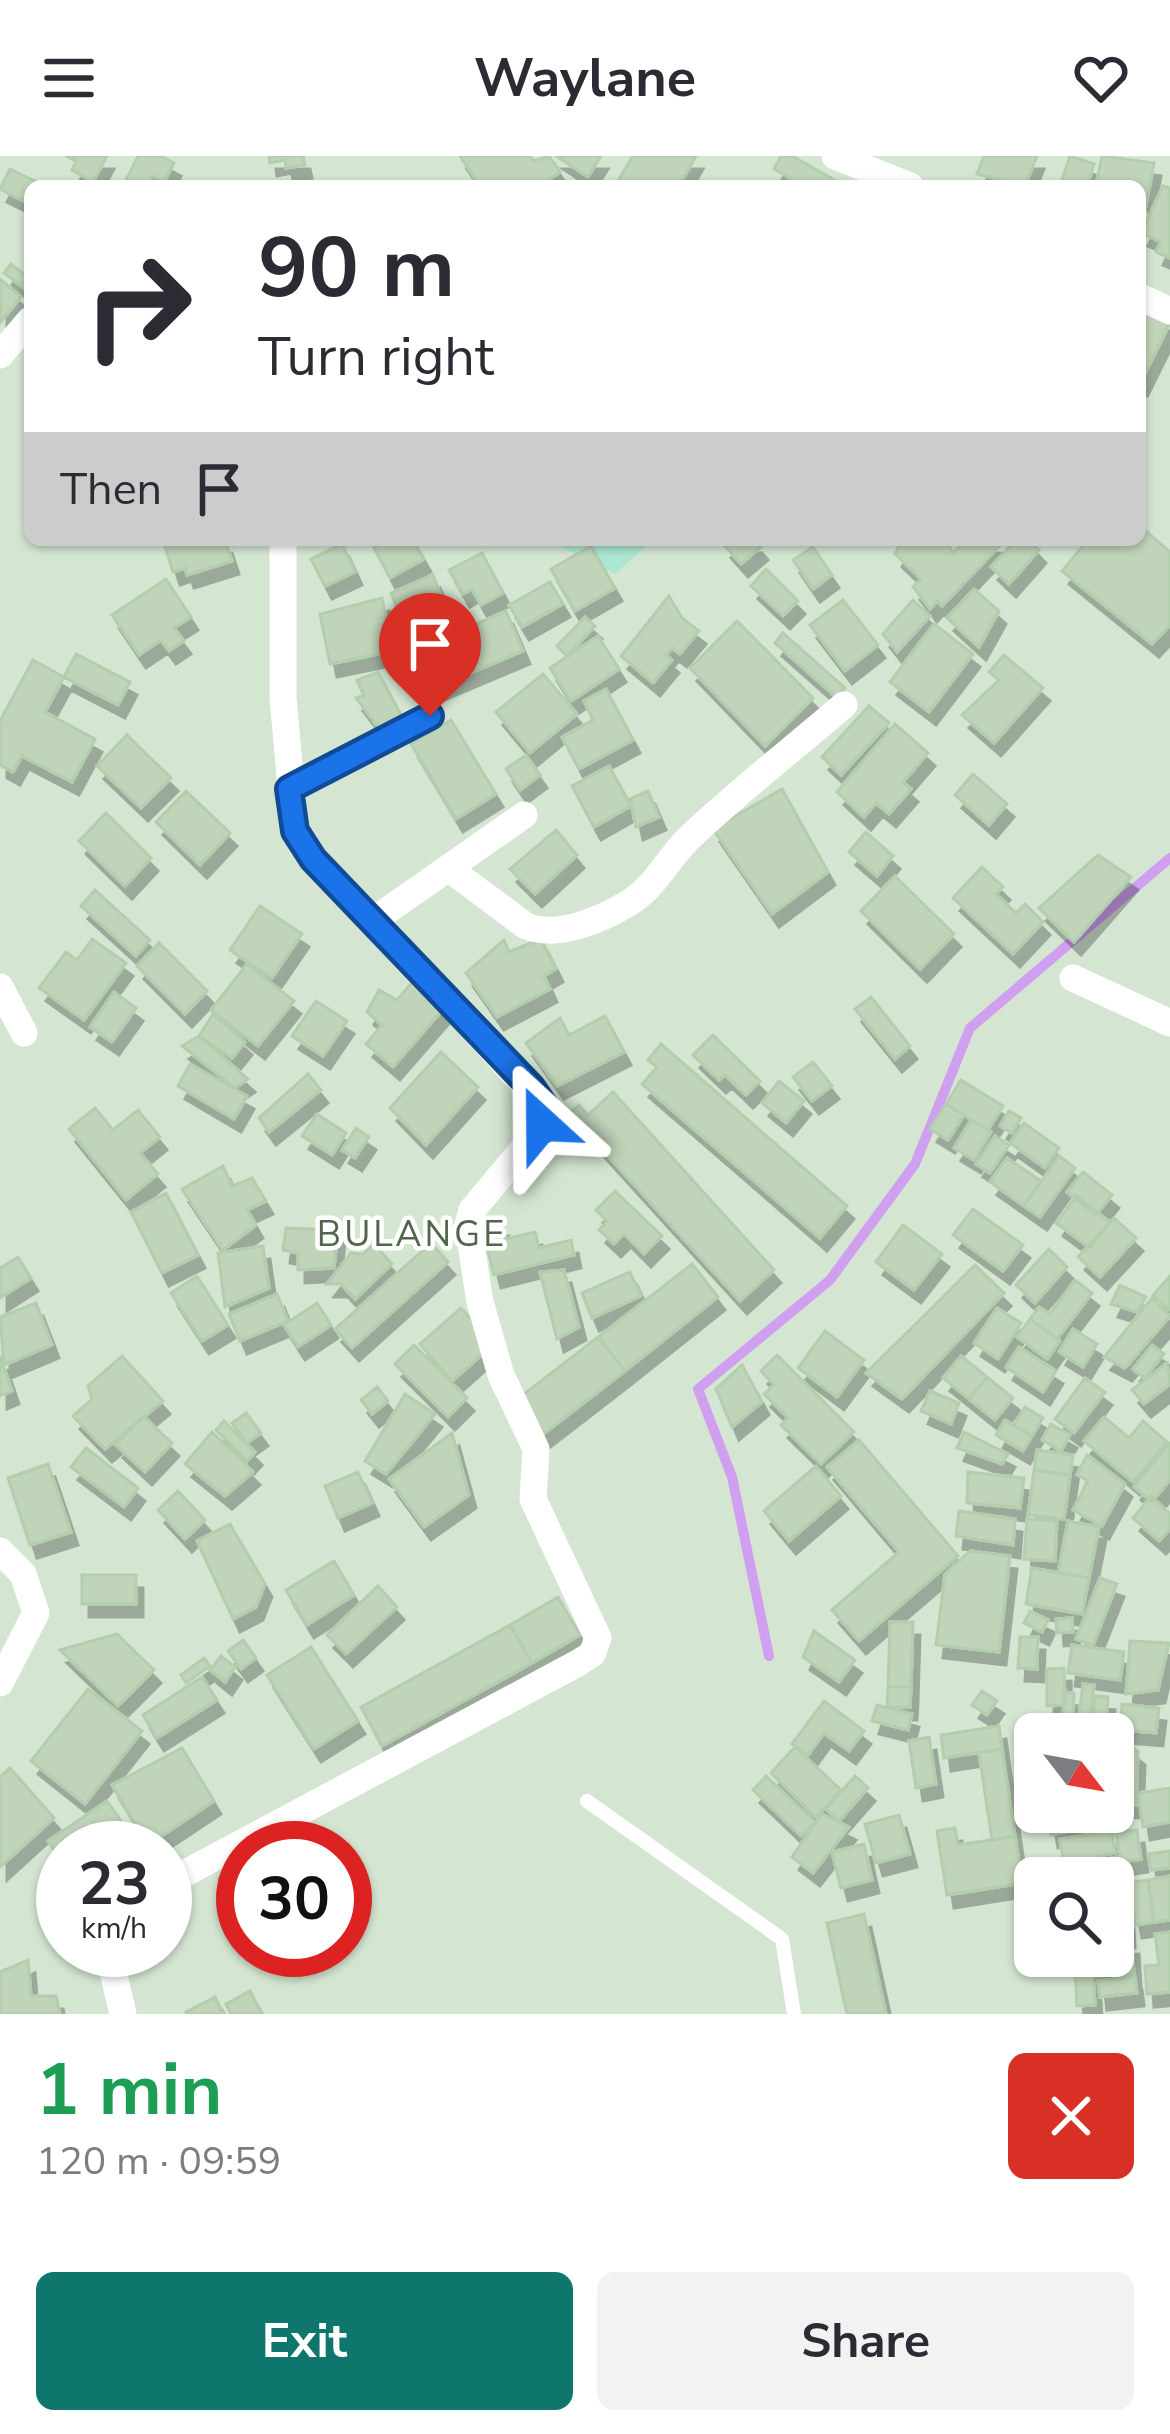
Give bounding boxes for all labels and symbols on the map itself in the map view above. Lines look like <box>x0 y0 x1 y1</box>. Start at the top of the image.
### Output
pin <box>379 593 481 716</box>
position arrow <box>479 1061 605 1187</box>
district label: BULANGE <box>317 1210 507 1259</box>
north arrow <box>1014 1713 1134 1833</box>
speed limit sign: 30 <box>216 1821 372 1977</box>

